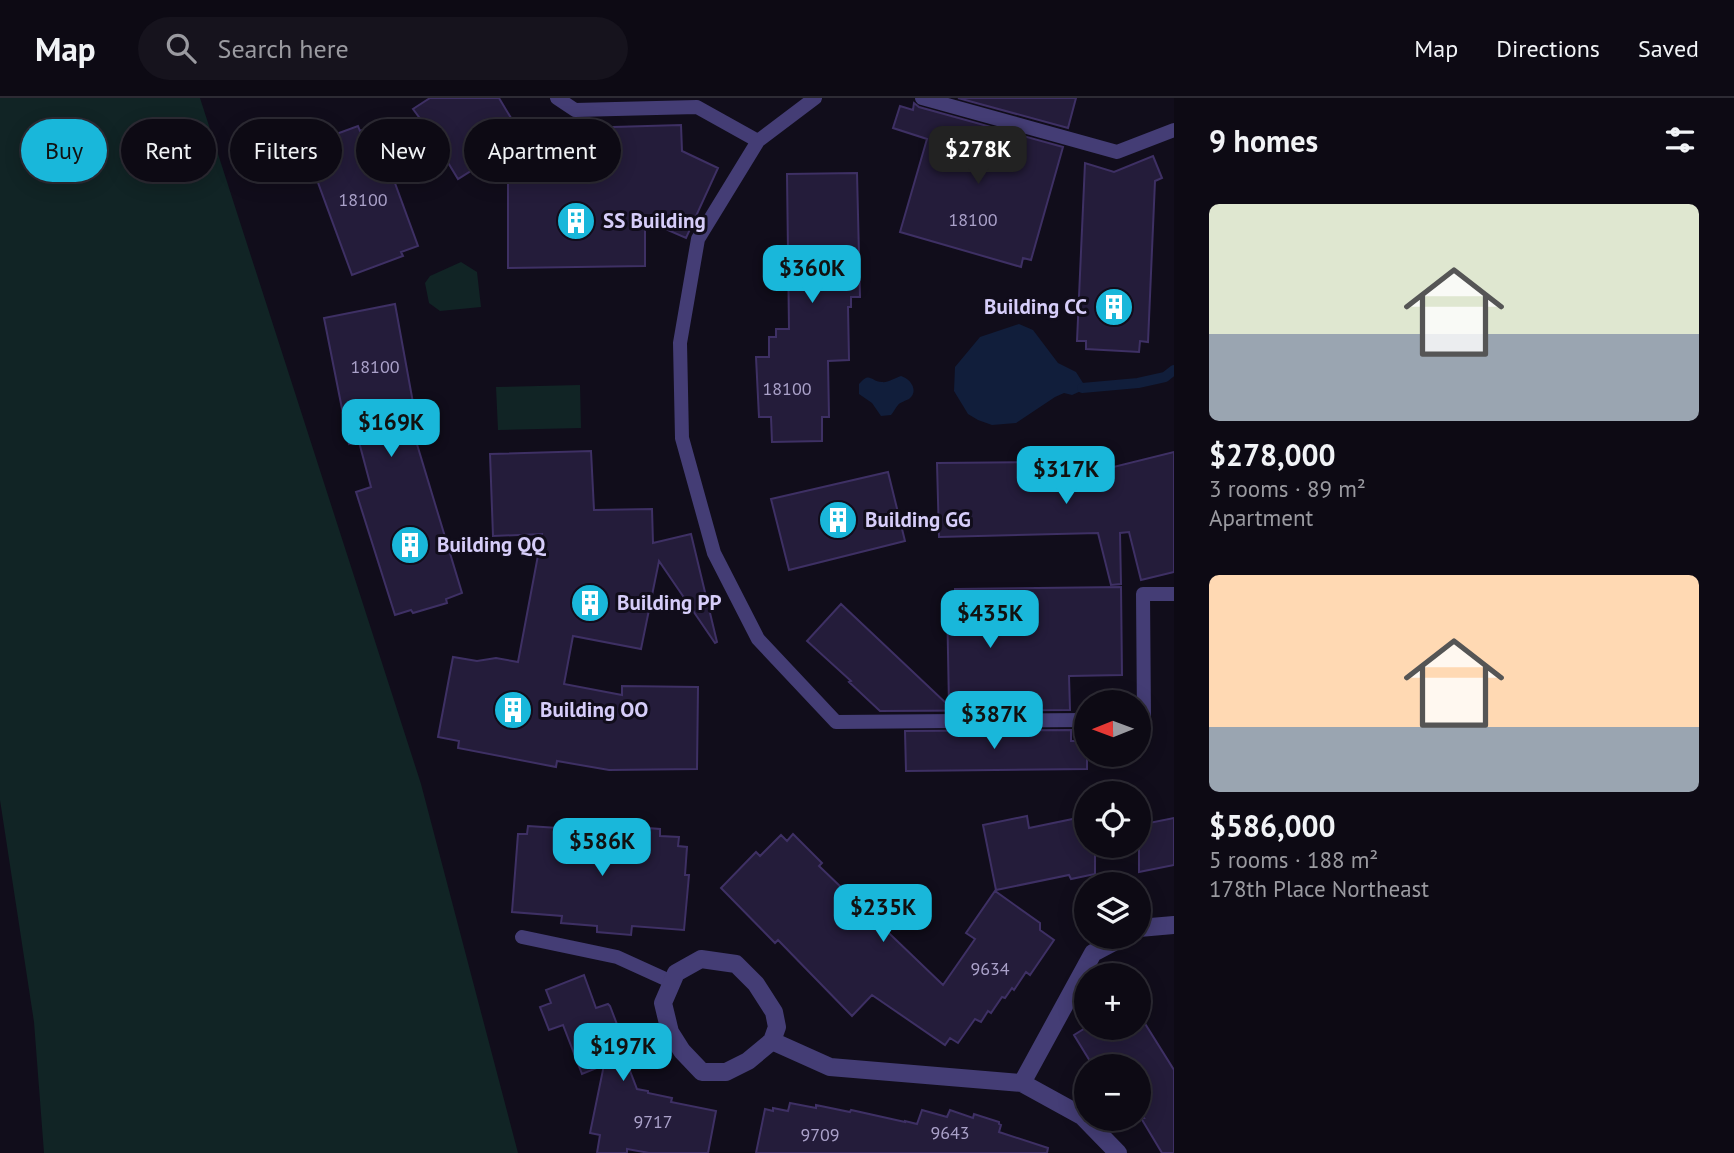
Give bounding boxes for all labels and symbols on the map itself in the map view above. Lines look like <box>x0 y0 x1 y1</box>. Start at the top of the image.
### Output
pin: $278K <box>929 126 1027 186</box>
house number: 18100 <box>338 188 388 211</box>
building icon: SS Building <box>555 200 597 242</box>
place label: SS Building <box>603 207 706 234</box>
house number: 18100 <box>948 208 998 231</box>
pin: $360K <box>763 246 861 305</box>
building icon: Building CC <box>1093 286 1135 328</box>
place label: Building CC <box>984 293 1087 320</box>
house number: 18100 <box>350 355 400 378</box>
house number: 18100 <box>762 377 812 400</box>
pin: $169K <box>342 400 440 459</box>
pin: $317K <box>1017 446 1115 506</box>
building icon: Building GG <box>817 499 859 541</box>
place label: Building GG <box>865 506 971 533</box>
building icon: Building QQ <box>389 524 431 566</box>
place label: Building QQ <box>437 531 546 558</box>
building icon: Building PP <box>569 582 611 624</box>
place label: Building PP <box>617 589 722 616</box>
pin: $435K <box>941 590 1039 650</box>
building icon: Building OO <box>492 689 534 731</box>
north arrow <box>1074 690 1152 766</box>
pin: $387K <box>945 692 1043 751</box>
place label: Building OO <box>540 696 648 723</box>
pin: $586K <box>553 818 651 878</box>
pin: $235K <box>834 884 932 944</box>
house number: 9634 <box>970 957 1010 980</box>
pin: $197K <box>574 1024 672 1083</box>
house number: 9717 <box>633 1110 673 1133</box>
house number: 9643 <box>930 1121 970 1144</box>
house number: 9709 <box>800 1123 840 1146</box>

